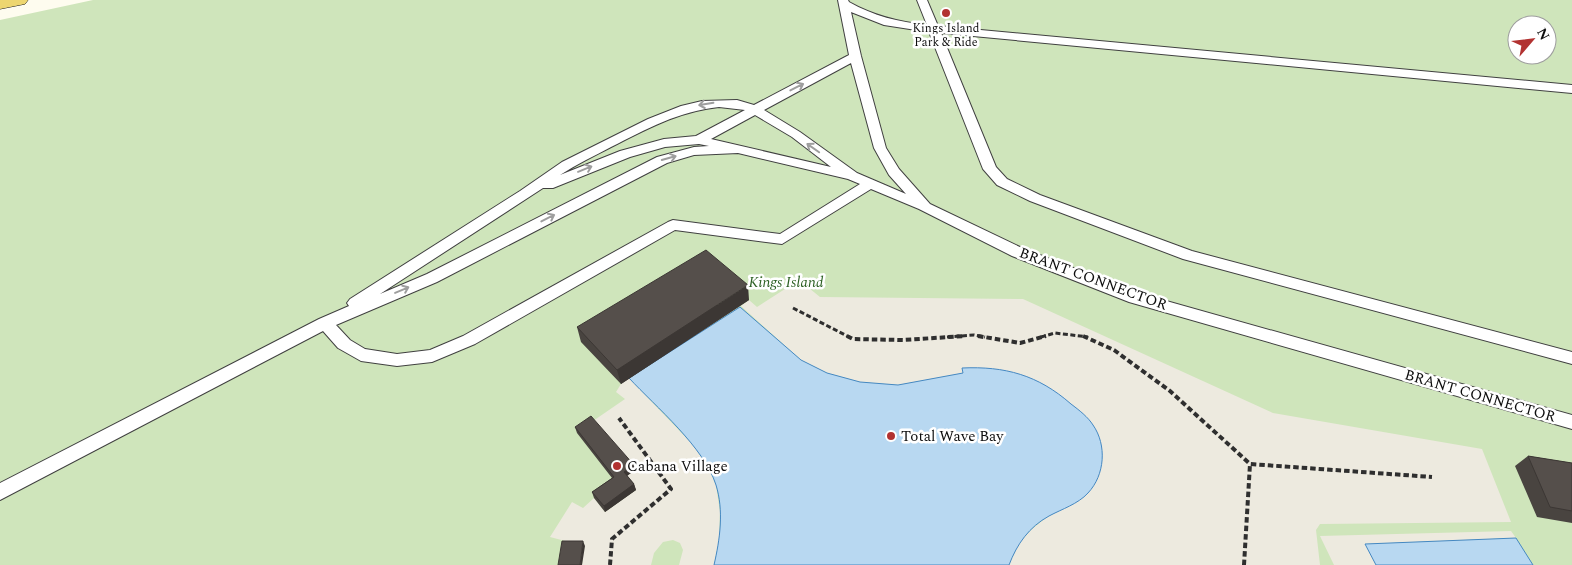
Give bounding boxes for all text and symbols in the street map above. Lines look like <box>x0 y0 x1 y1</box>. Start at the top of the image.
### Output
marker: Kings Island Park & Ride <box>940 7 952 19</box>
north arrow <box>1507 15 1557 65</box>
place label: Kings Island Park & Ride <box>913 19 980 52</box>
text: N <box>1531 24 1555 44</box>
one-way arrow <box>789 82 804 91</box>
one-way arrow <box>698 100 714 110</box>
one-way arrow <box>806 143 820 153</box>
one-way arrow <box>661 153 677 163</box>
one-way arrow <box>577 164 592 174</box>
one-way arrow <box>540 213 555 223</box>
street label: BRANT CONNECTOR <box>1016 242 1170 317</box>
park label: Kings Island <box>749 271 824 294</box>
one-way arrow <box>394 285 409 295</box>
street label: BRANT CONNECTOR <box>1402 363 1558 429</box>
place label: Total Wave Bay <box>901 425 1004 448</box>
marker: Total Wave Bay <box>885 430 897 442</box>
place label: Cabana Village <box>627 455 728 478</box>
marker: Cabana Village <box>611 460 623 472</box>

